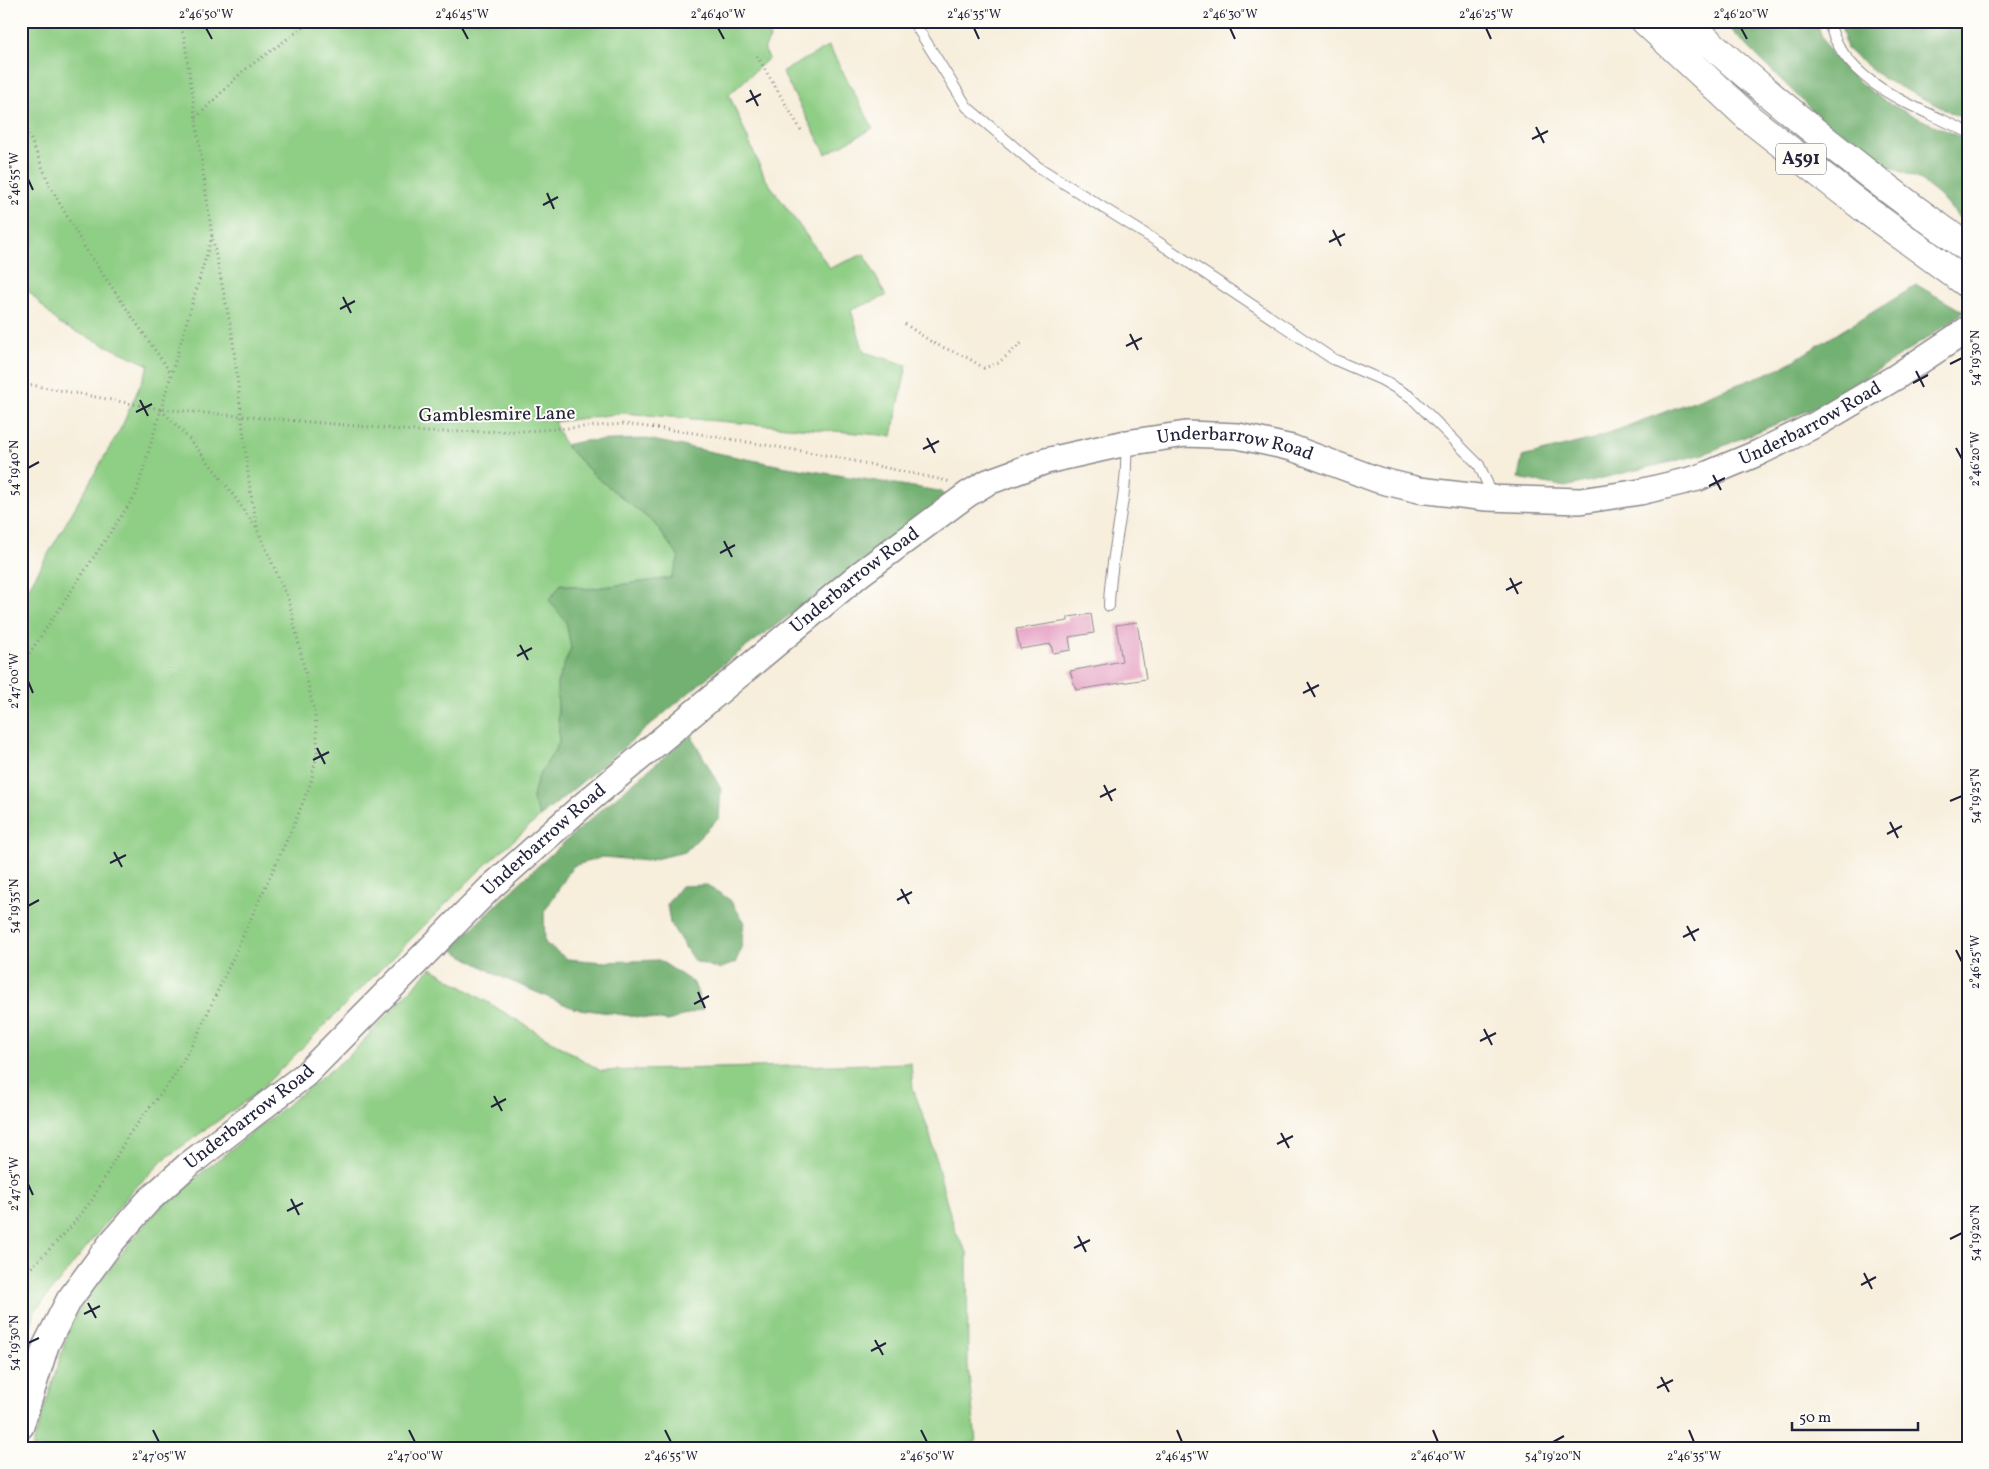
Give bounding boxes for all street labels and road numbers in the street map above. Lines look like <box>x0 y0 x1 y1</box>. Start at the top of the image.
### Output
road number: A591 <box>1776 144 1826 174</box>
street label: Underbarrow Road <box>1735 375 1887 472</box>
street label: Gamblesmire Lane <box>418 401 576 429</box>
street label: Underbarrow Road <box>1155 421 1317 468</box>
street label: Underbarrow Road <box>785 521 925 640</box>
street label: Underbarrow Road <box>476 778 612 902</box>
street label: Underbarrow Road <box>179 1059 321 1176</box>

